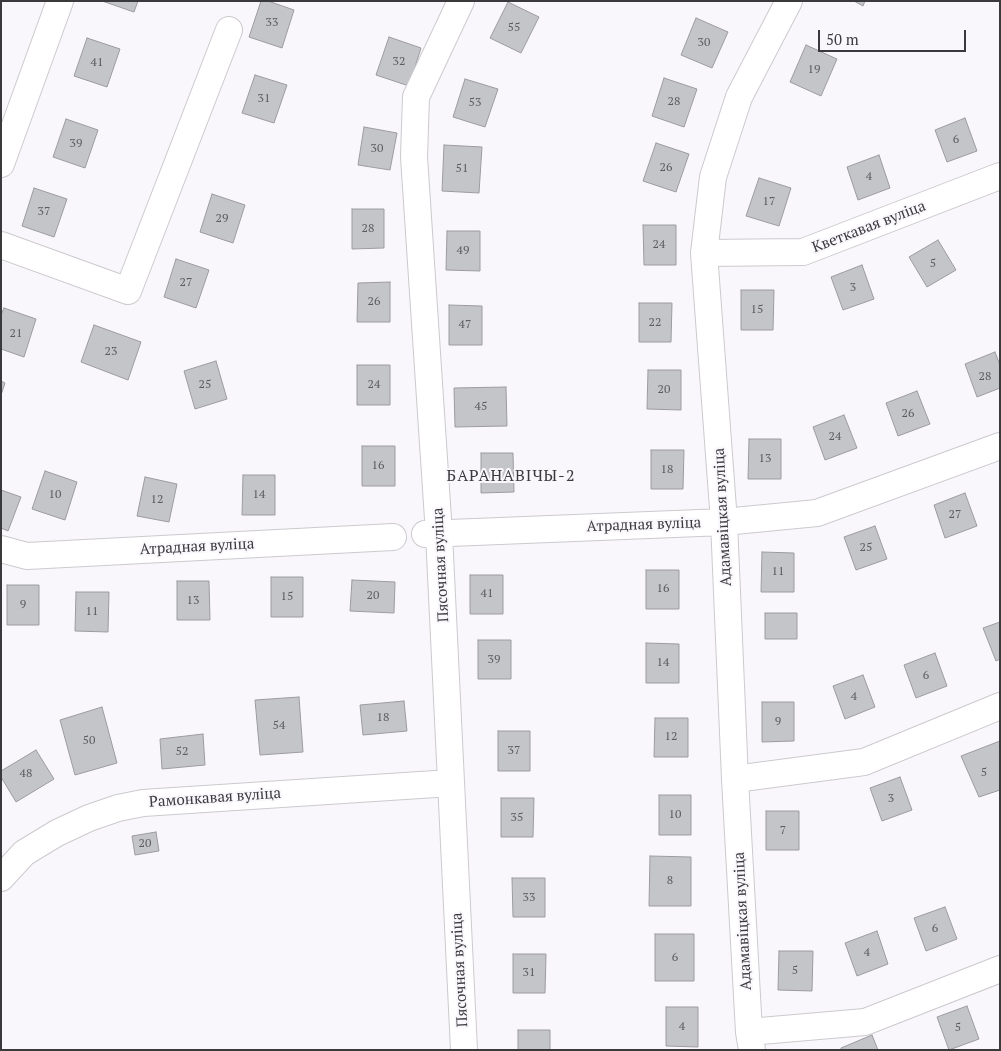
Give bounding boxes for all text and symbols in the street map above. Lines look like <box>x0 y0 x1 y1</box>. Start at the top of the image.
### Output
house number: 33 <box>266 16 278 30</box>
scale bar <box>821 20 968 52</box>
house number: 55 <box>508 21 520 35</box>
text: 50 m <box>826 29 859 49</box>
house number: 30 <box>698 36 710 50</box>
house number: 32 <box>393 55 405 69</box>
house number: 41 <box>91 56 103 70</box>
house number: 19 <box>808 63 820 77</box>
house number: 31 <box>258 92 270 106</box>
house number: 28 <box>668 95 680 109</box>
house number: 53 <box>469 96 481 110</box>
house number: 6 <box>953 133 959 147</box>
house number: 39 <box>70 137 82 151</box>
house number: 30 <box>371 142 383 156</box>
house number: 26 <box>660 161 672 175</box>
house number: 51 <box>456 162 468 176</box>
house number: 4 <box>866 170 872 184</box>
house number: 17 <box>763 195 775 209</box>
street label: Кветкавая вуліца <box>810 197 928 257</box>
house number: 37 <box>38 205 50 219</box>
house number: 29 <box>216 212 228 226</box>
house number: 28 <box>362 222 374 236</box>
house number: 24 <box>653 238 665 252</box>
house number: 49 <box>457 244 469 258</box>
house number: 5 <box>930 257 936 271</box>
house number: 27 <box>180 276 192 290</box>
house number: 3 <box>850 281 856 295</box>
house number: 26 <box>368 295 380 309</box>
house number: 15 <box>751 303 763 317</box>
house number: 22 <box>649 316 661 330</box>
house number: 47 <box>459 318 471 332</box>
house number: 21 <box>10 327 22 341</box>
house number: 23 <box>105 345 117 359</box>
house number: 28 <box>979 370 991 384</box>
house number: 25 <box>199 378 211 392</box>
house number: 24 <box>368 378 380 392</box>
house number: 20 <box>658 383 670 397</box>
house number: 45 <box>475 400 487 414</box>
house number: 26 <box>902 407 914 421</box>
house number: 24 <box>829 430 841 444</box>
street label: Адамавіцкая вуліца <box>710 447 736 587</box>
house number: 13 <box>759 452 771 466</box>
house number: 16 <box>372 459 384 473</box>
house number: 18 <box>661 463 673 477</box>
district label: БАРАНАВІЧЫ-2 <box>445 466 577 486</box>
house number: 10 <box>49 488 61 502</box>
house number: 14 <box>253 488 265 502</box>
house number: 12 <box>151 493 163 507</box>
street label: Пясочная вуліца <box>429 507 453 623</box>
house number: 27 <box>949 508 961 522</box>
street label: Атрадная вуліца <box>586 514 702 536</box>
street label: Атрадная вуліца <box>139 535 255 559</box>
house number: 25 <box>860 541 872 555</box>
house number: 11 <box>772 565 784 579</box>
house number: 16 <box>657 582 669 596</box>
house number: 41 <box>481 587 493 601</box>
house number: 20 <box>367 589 379 603</box>
house number: 15 <box>281 590 293 604</box>
house number: 13 <box>187 594 199 608</box>
house number: 9 <box>20 598 26 612</box>
house number: 11 <box>86 605 98 619</box>
house number: 39 <box>488 653 500 667</box>
house number: 14 <box>657 656 669 670</box>
house number: 6 <box>923 669 929 683</box>
house number: 4 <box>851 690 857 704</box>
house number: 18 <box>377 711 389 725</box>
house number: 9 <box>775 715 781 729</box>
house number: 54 <box>273 719 285 733</box>
house number: 12 <box>665 730 677 744</box>
house number: 50 <box>83 734 95 748</box>
house number: 37 <box>508 744 520 758</box>
house number: 52 <box>176 745 188 759</box>
house number: 5 <box>981 766 987 780</box>
house number: 48 <box>20 767 32 781</box>
street label: Рамонкавая вуліца <box>148 784 282 812</box>
house number: 3 <box>888 792 894 806</box>
house number: 10 <box>669 808 681 822</box>
house number: 35 <box>511 811 523 825</box>
house number: 7 <box>780 824 786 838</box>
house number: 20 <box>139 837 151 851</box>
street label: Адамавіцкая вуліца <box>730 851 756 991</box>
house number: 8 <box>667 874 673 888</box>
house number: 33 <box>523 891 535 905</box>
street label: Пясочная вуліца <box>448 912 472 1028</box>
house number: 6 <box>932 922 938 936</box>
house number: 4 <box>864 946 870 960</box>
house number: 6 <box>672 951 678 965</box>
house number: 5 <box>792 964 798 978</box>
house number: 31 <box>523 966 535 980</box>
house number: 4 <box>679 1020 685 1034</box>
house number: 5 <box>955 1021 961 1035</box>

